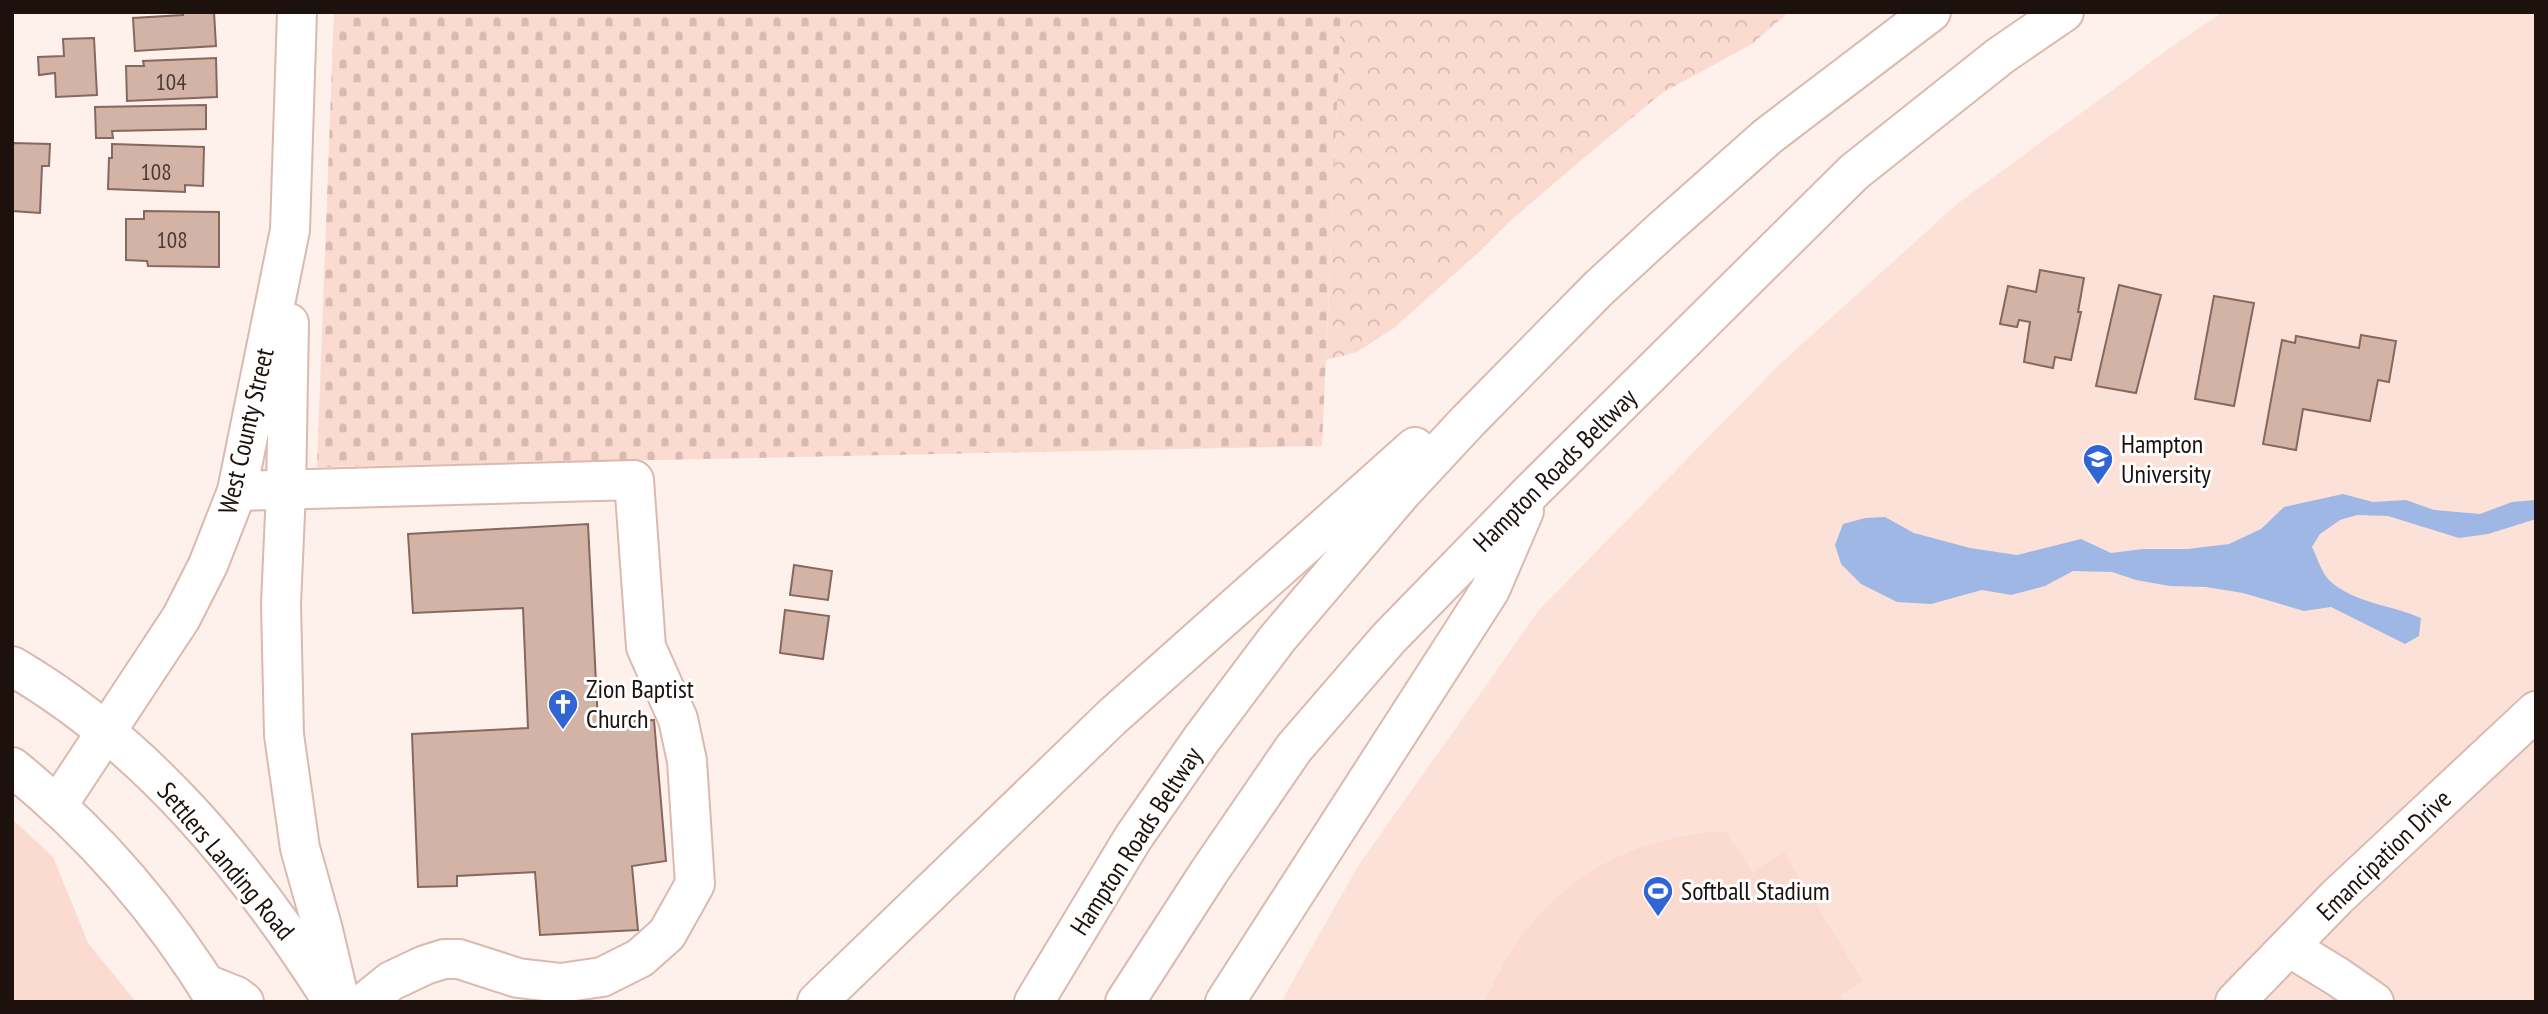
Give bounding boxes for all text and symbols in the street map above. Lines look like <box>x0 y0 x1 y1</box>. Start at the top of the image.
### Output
house number: 104 <box>155 67 187 96</box>
house number: 108 <box>140 157 172 186</box>
house number: 108 <box>156 225 188 254</box>
street label: West County Street <box>210 345 281 517</box>
street label: Hampton Roads Beltway <box>1466 381 1644 558</box>
place label: Hampton University <box>2121 427 2211 490</box>
school or university icon: Hampton University <box>2081 442 2115 486</box>
place label: Zion Baptist Church <box>586 672 694 735</box>
church icon: Zion Baptist Church <box>546 687 580 731</box>
street label: Hampton Roads Beltway <box>1062 740 1209 941</box>
street label: Settlers Landing Road <box>151 775 302 946</box>
street label: Emancipation Drive <box>2309 782 2458 927</box>
sports icon: Softball Stadium <box>1641 874 1675 918</box>
place label: Softball Stadium <box>1681 874 1830 907</box>

